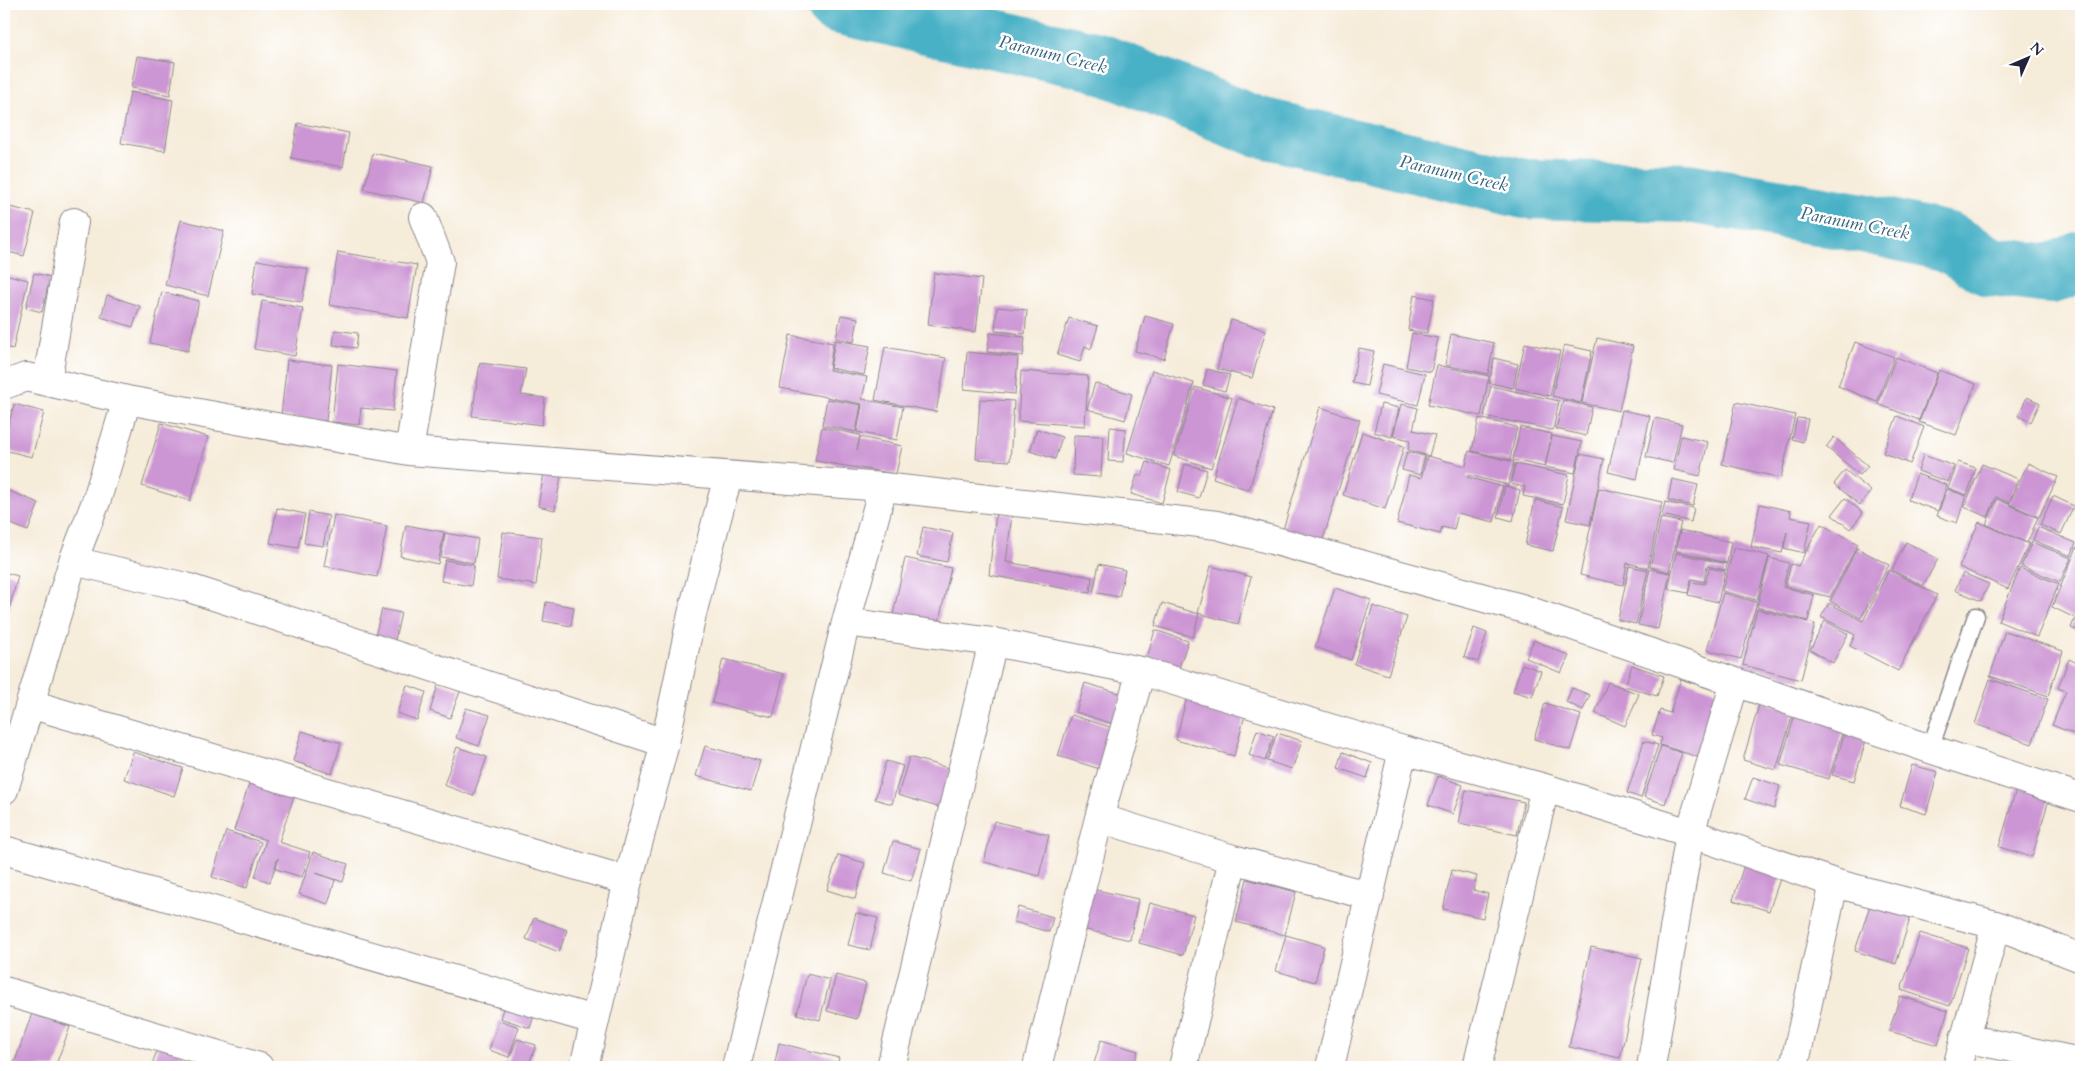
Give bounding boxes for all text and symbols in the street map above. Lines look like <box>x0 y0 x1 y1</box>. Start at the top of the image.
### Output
water label: Paranum Creek <box>996 29 1110 80</box>
north arrow <box>2002 32 2052 82</box>
text: N <box>2026 38 2048 60</box>
water label: Paranum Creek <box>1397 149 1511 198</box>
water label: Paranum Creek <box>1798 201 1912 246</box>

